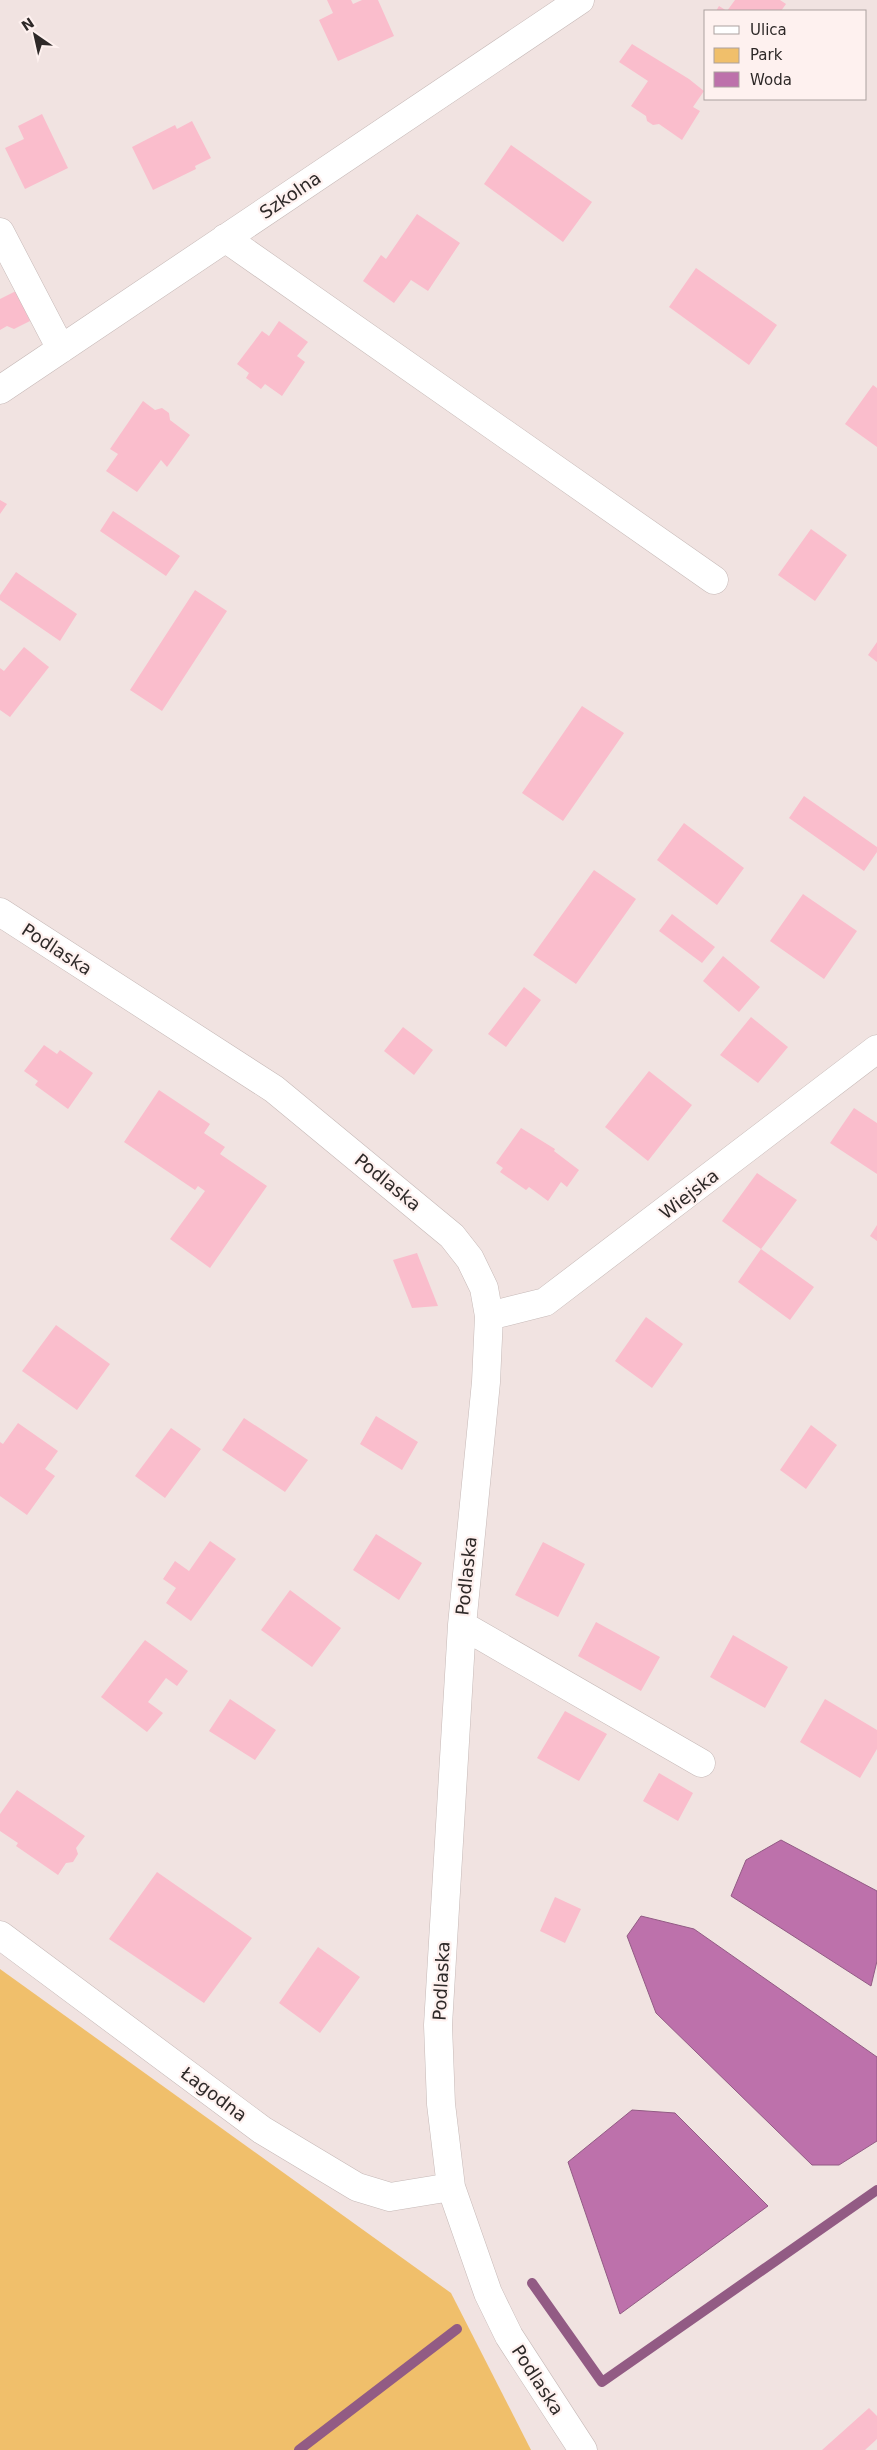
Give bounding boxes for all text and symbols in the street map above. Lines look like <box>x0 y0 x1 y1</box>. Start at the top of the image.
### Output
north arrow <box>10 10 60 60</box>
legend <box>704 10 867 100</box>
text: N <box>18 14 37 34</box>
text: Ulica <box>750 21 787 39</box>
text: Park <box>750 46 783 64</box>
text: Woda <box>750 71 792 89</box>
street label: Szkolna <box>255 167 325 223</box>
street label: Podlaska <box>18 919 96 979</box>
street label: Podlaska <box>351 1149 425 1215</box>
street label: Wiejska <box>655 1164 723 1224</box>
street label: Podlaska <box>451 1536 481 1616</box>
street label: Podlaska <box>428 1941 454 2021</box>
street label: Łagodna <box>176 2062 251 2126</box>
street label: Podlaska <box>508 2341 568 2419</box>

